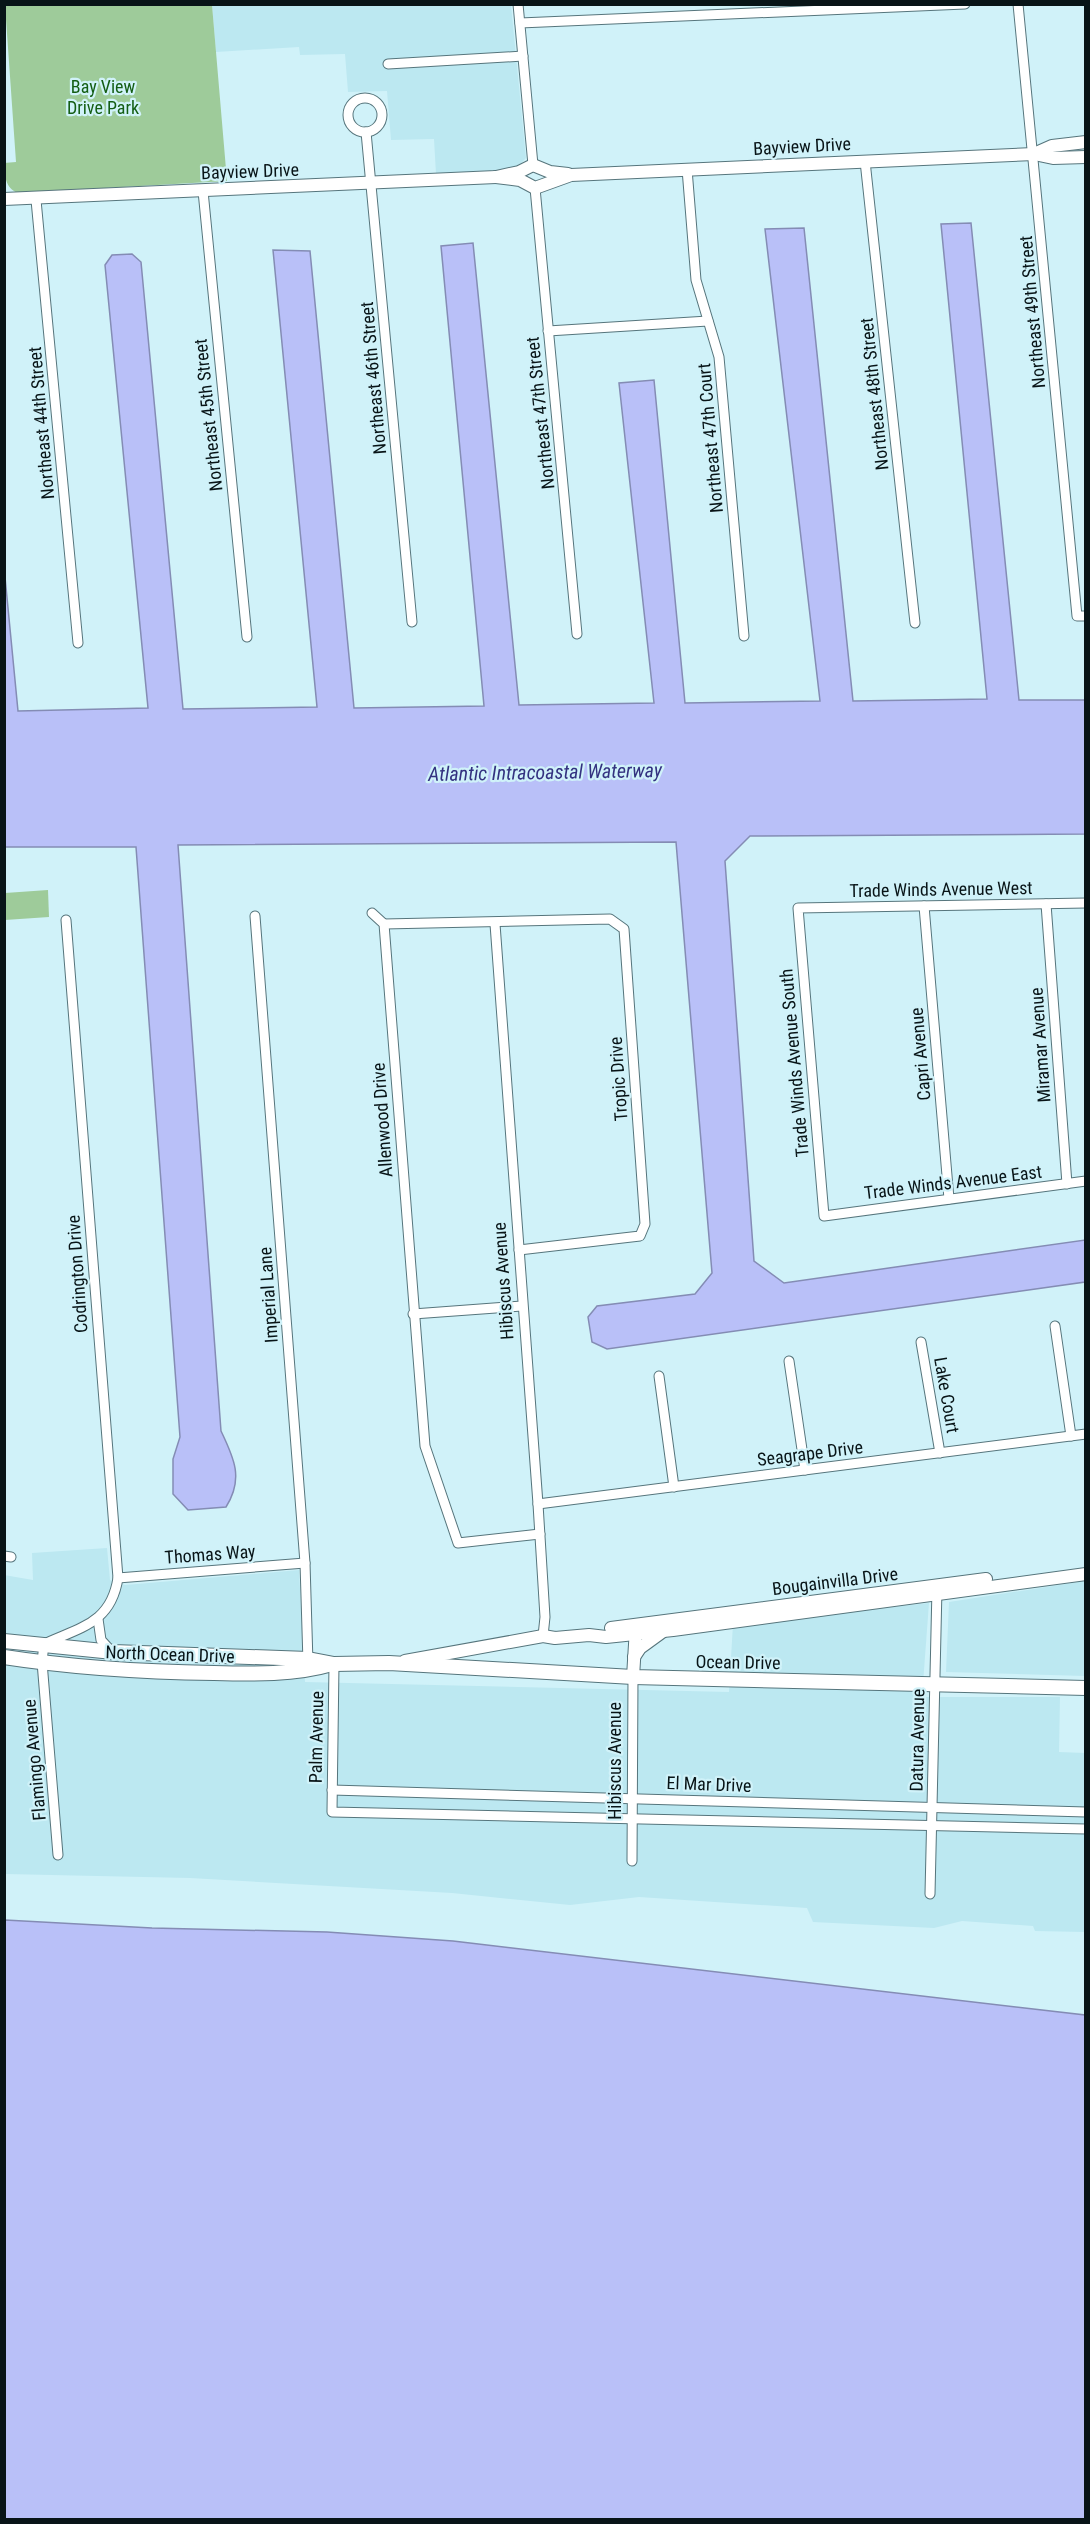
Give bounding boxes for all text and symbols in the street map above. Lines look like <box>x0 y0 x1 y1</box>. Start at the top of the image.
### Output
park label: Bay View Drive Park <box>67 76 139 118</box>
street label: Bayview Drive <box>753 133 851 159</box>
street label: Bayview Drive <box>201 159 299 183</box>
street label: Northeast 49th Street <box>1015 235 1049 389</box>
street label: Northeast 46th Street <box>356 301 390 455</box>
street label: Northeast 48th Street <box>856 317 892 471</box>
street label: Northeast 47th Street <box>522 336 558 490</box>
street label: Northeast 45th Street <box>190 338 226 492</box>
street label: Northeast 44th Street <box>24 346 58 500</box>
street label: Northeast 47th Court <box>693 362 727 514</box>
water label: Atlantic Intracoastal Waterway <box>427 758 663 786</box>
street label: Trade Winds Avenue West <box>849 877 1033 901</box>
street label: Trade Winds Avenue South <box>775 968 813 1158</box>
street label: Miramar Avenue <box>1026 987 1054 1103</box>
street label: Capri Avenue <box>905 1007 935 1101</box>
street label: Tropic Drive <box>605 1036 631 1122</box>
street label: Allenwood Drive <box>368 1062 396 1178</box>
street label: Trade Winds Avenue East <box>863 1161 1043 1203</box>
street label: Codrington Drive <box>62 1214 92 1334</box>
street label: Hibiscus Avenue <box>488 1222 518 1340</box>
street label: Imperial Lane <box>254 1246 282 1344</box>
street label: Lake Court <box>930 1355 964 1435</box>
street label: Seagrape Drive <box>756 1436 864 1470</box>
street label: Thomas Way <box>164 1540 257 1568</box>
street label: Bougainvilla Drive <box>771 1563 899 1599</box>
street label: North Ocean Drive <box>105 1641 235 1667</box>
street label: Ocean Drive <box>695 1651 781 1673</box>
street label: Datura Avenue <box>906 1689 928 1791</box>
street label: Palm Avenue <box>305 1691 327 1783</box>
street label: Flamingo Avenue <box>18 1698 50 1822</box>
street label: Hibiscus Avenue <box>604 1702 625 1820</box>
street label: El Mar Drive <box>666 1772 752 1796</box>

